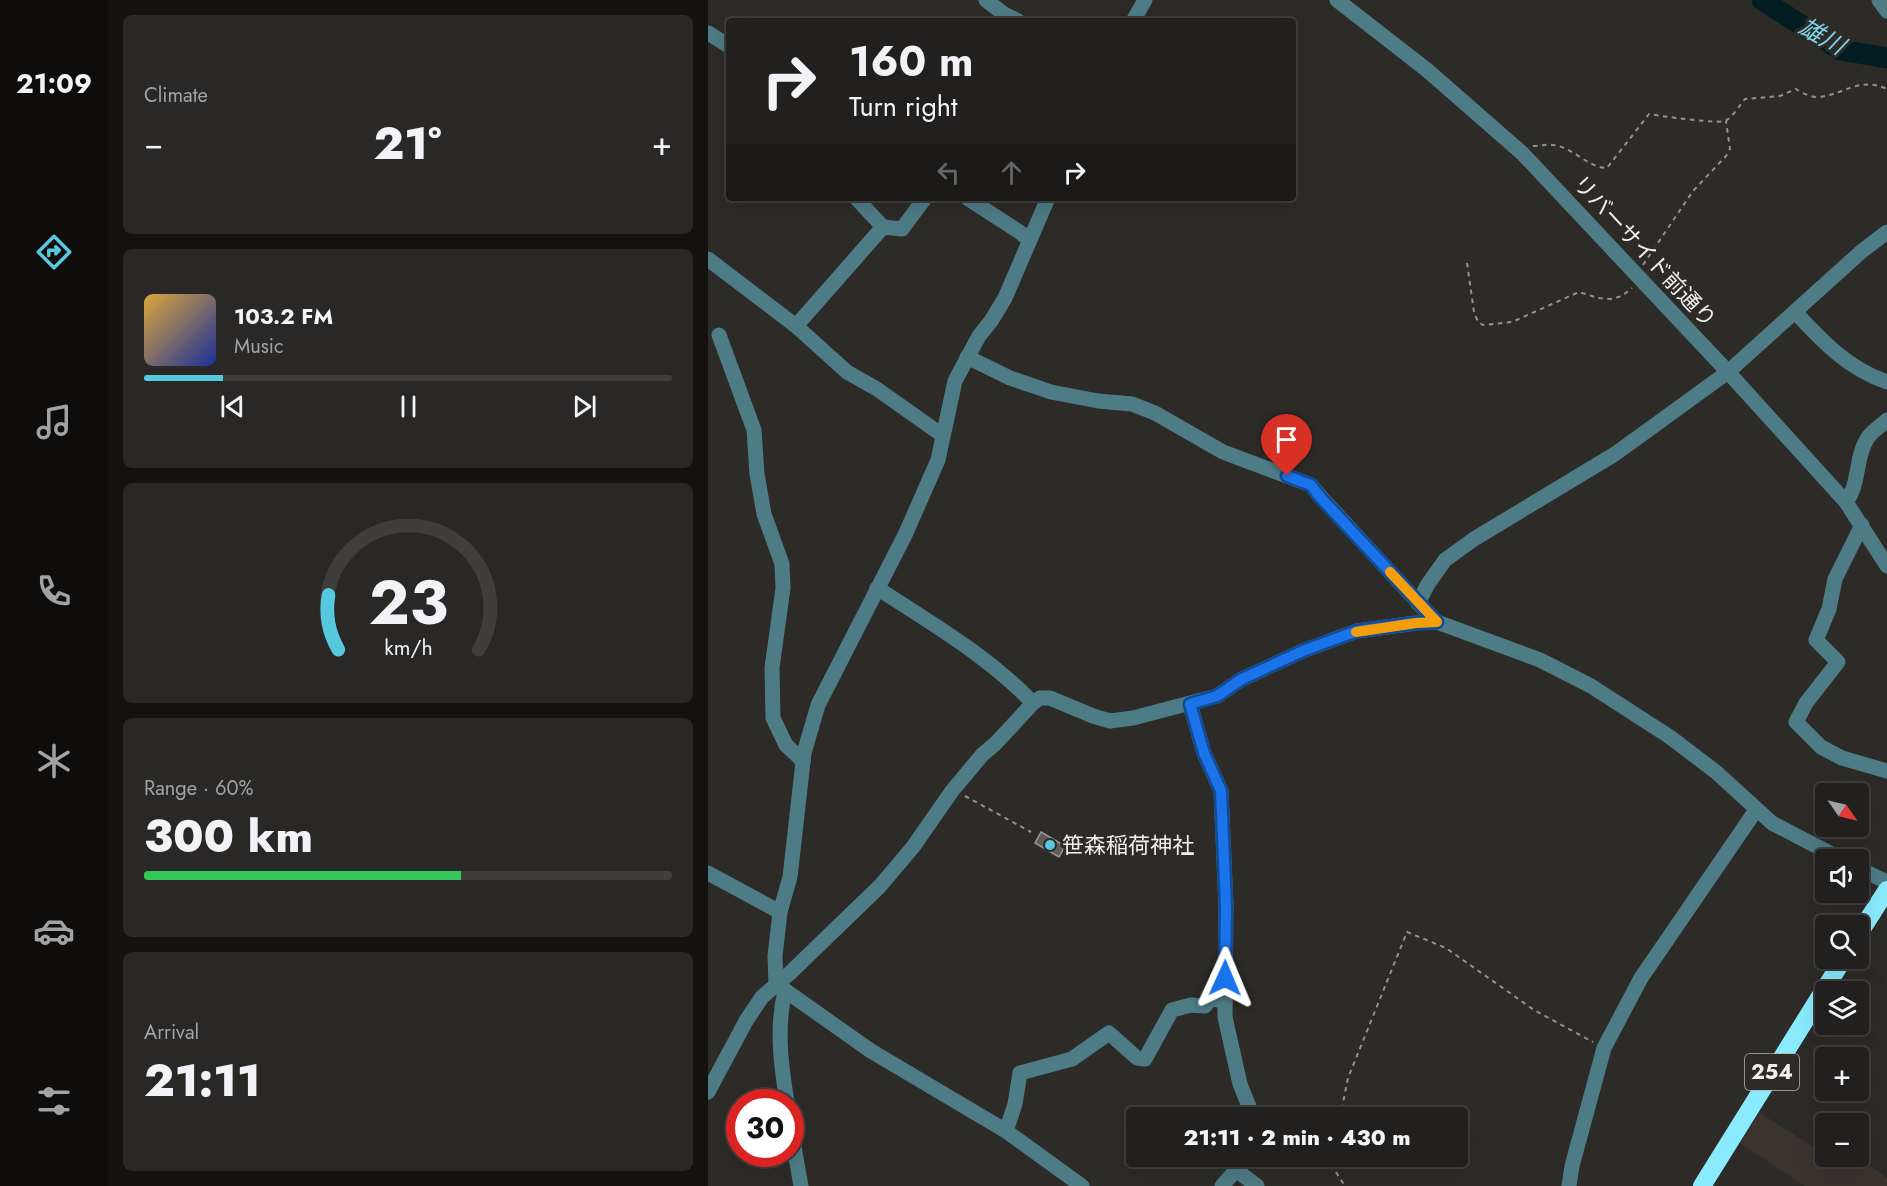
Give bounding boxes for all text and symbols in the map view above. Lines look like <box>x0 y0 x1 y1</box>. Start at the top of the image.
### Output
water label: 雄川 <box>1793 9 1854 64</box>
text: 160 m <box>849 31 973 92</box>
icon: right <box>750 42 828 120</box>
text: 21:09 <box>16 64 92 103</box>
text: Climate <box>144 81 208 110</box>
text: Turn right <box>849 87 957 126</box>
text: 21° <box>374 111 442 176</box>
text: − <box>144 120 163 167</box>
text: + <box>652 120 672 167</box>
icon: left <box>932 156 965 189</box>
icon: ahead <box>995 156 1028 189</box>
icon: right <box>1058 156 1091 189</box>
street label: リバーサイド前通り <box>1566 168 1724 334</box>
icon: directions <box>33 231 75 273</box>
text: 103.2 FM <box>234 300 333 332</box>
text: Music <box>234 332 284 361</box>
icon: previous <box>216 390 249 423</box>
icon: pause <box>392 390 425 423</box>
icon: next <box>568 390 601 423</box>
icon: music <box>33 401 75 443</box>
pin <box>1261 414 1312 476</box>
icon: arrive <box>1270 423 1303 456</box>
text: 23 <box>368 557 448 647</box>
icon: phone <box>33 570 75 612</box>
text: km/h <box>384 632 432 663</box>
icon: climate <box>33 740 75 782</box>
text: Range · 60% <box>144 774 254 803</box>
north arrow <box>1815 783 1869 837</box>
map controls <box>1815 783 1869 1167</box>
text: 300 km <box>144 804 313 869</box>
place label: 笹森稲荷神社 <box>1062 829 1194 861</box>
marker: 笹森稲荷神社 <box>1043 838 1057 852</box>
button: sound <box>1815 849 1869 903</box>
icon: car <box>33 910 75 952</box>
button: search <box>1815 915 1869 969</box>
position arrow <box>1193 946 1257 1010</box>
button: layers <box>1815 981 1869 1035</box>
text: Arrival <box>144 1018 199 1047</box>
button: + <box>1815 1047 1869 1101</box>
text: 21:11 <box>144 1048 261 1113</box>
road number: 254 <box>1745 1054 1799 1090</box>
icon: filters <box>33 1080 75 1122</box>
speed limit sign: 30 <box>726 1089 804 1167</box>
button: − <box>1815 1113 1869 1167</box>
text: 21:11 · 2 min · 430 m <box>1183 1121 1411 1153</box>

